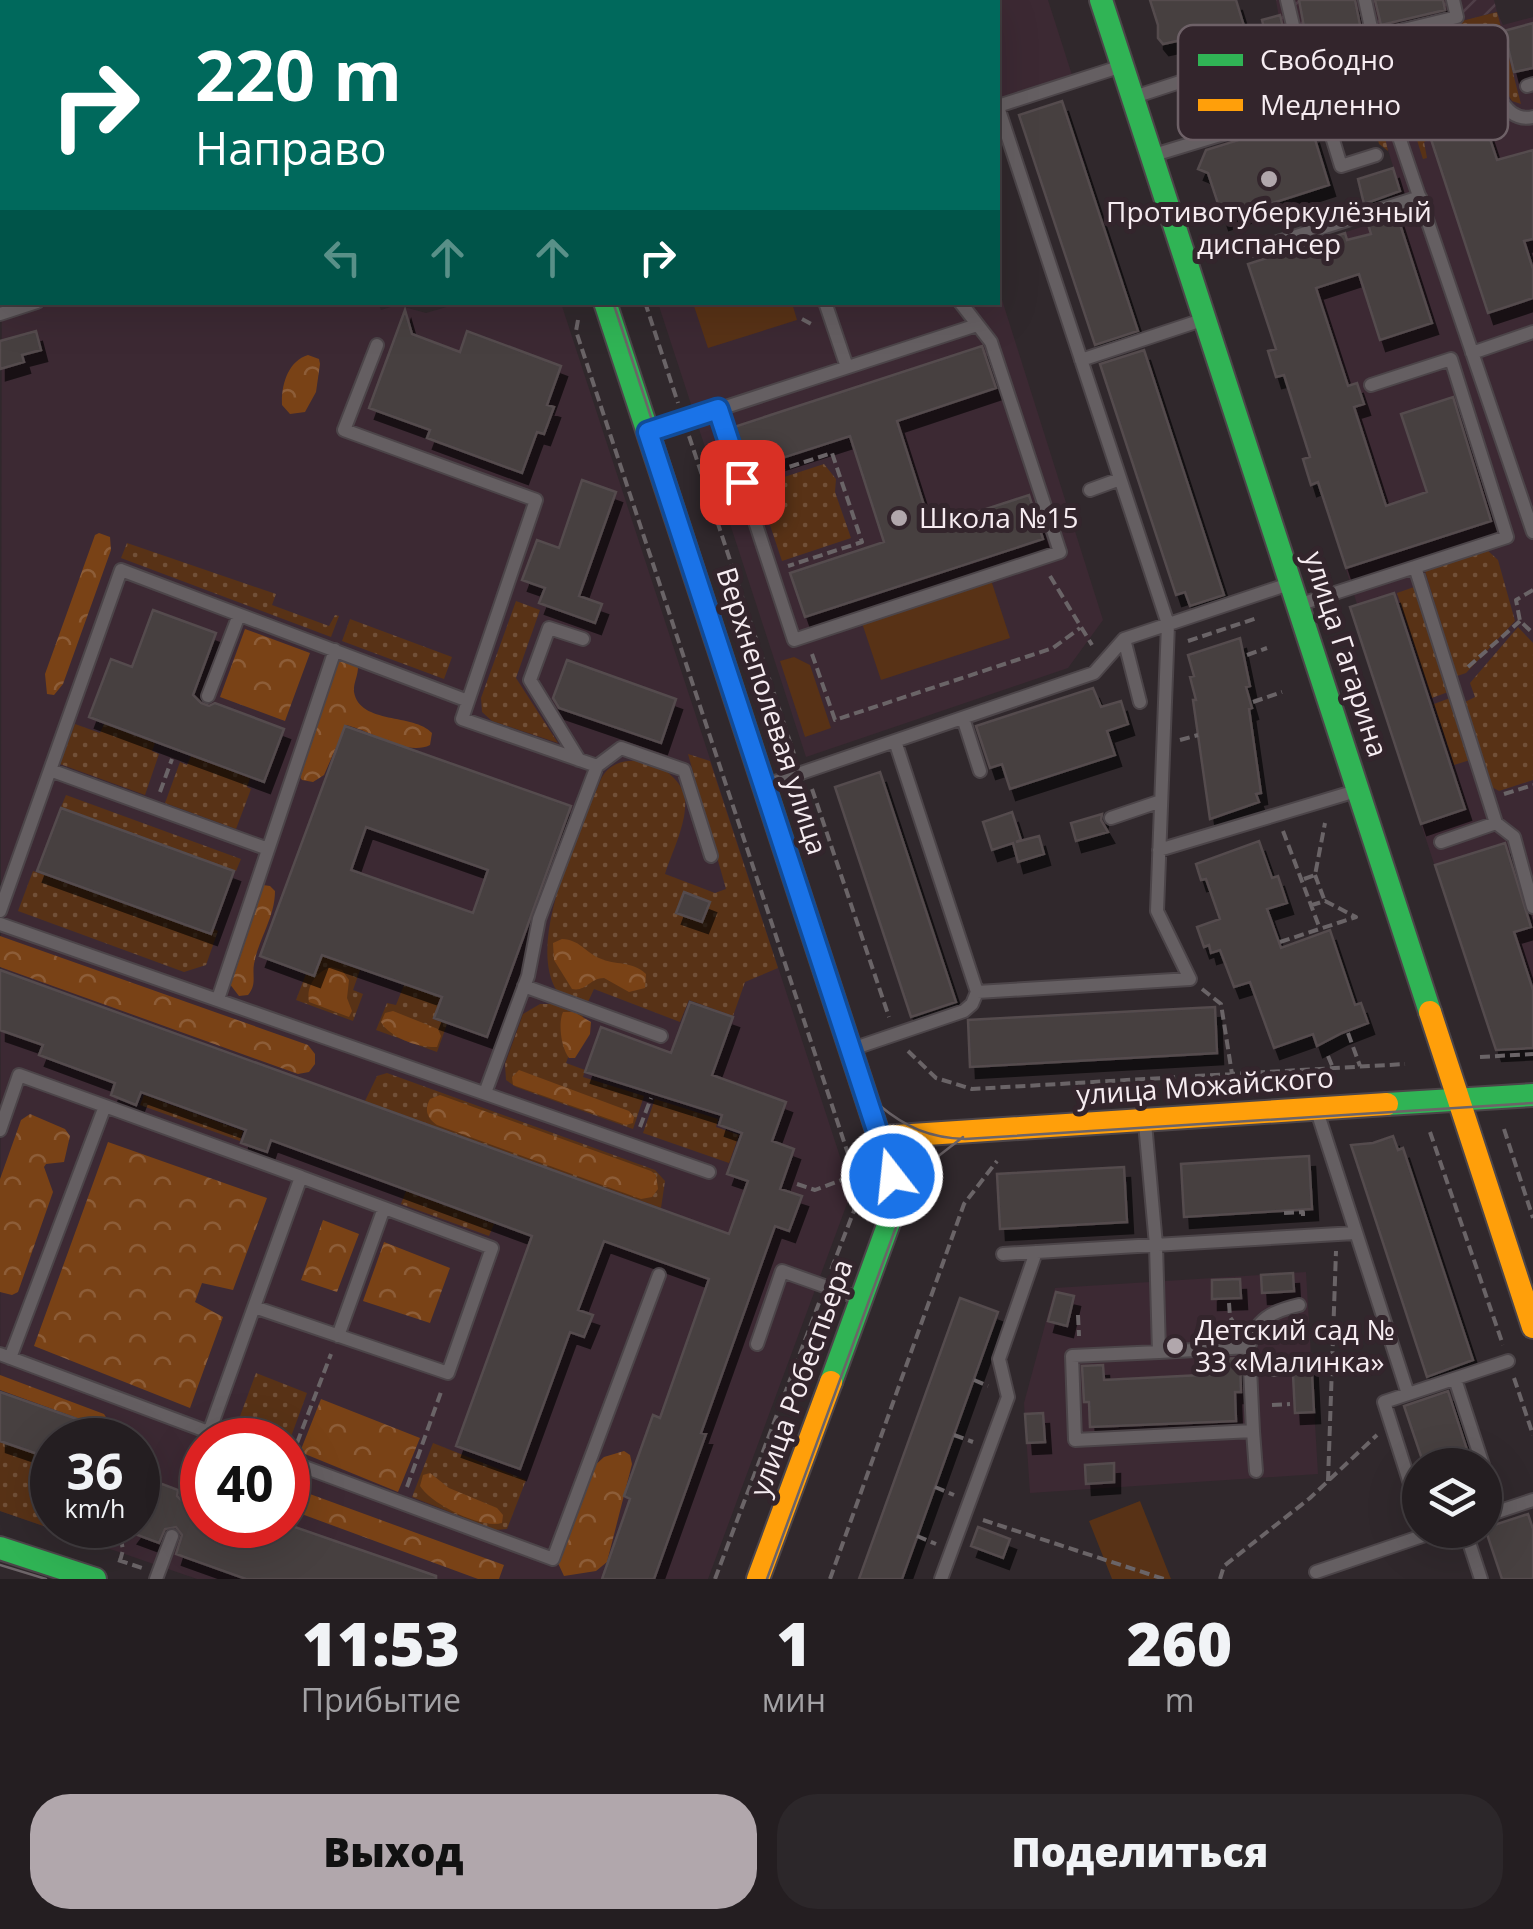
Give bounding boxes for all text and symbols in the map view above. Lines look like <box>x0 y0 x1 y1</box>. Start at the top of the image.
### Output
legend <box>1178 25 1508 140</box>
text: 220 m <box>195 26 402 122</box>
icon: right <box>30 40 160 170</box>
text: Свободно <box>1260 40 1395 78</box>
text: Медленно <box>1260 85 1401 123</box>
text: Направо <box>195 117 387 178</box>
marker: Противотуберкулёзный диспансер <box>1258 168 1280 190</box>
place label: Противотуберкулёзный диспансер <box>1106 192 1432 262</box>
icon: left <box>315 230 370 285</box>
icon: ahead <box>420 230 475 285</box>
icon: ahead <box>525 230 580 285</box>
icon: right <box>630 230 685 285</box>
pin <box>700 440 785 525</box>
icon: arrive <box>715 455 770 510</box>
place label: Школа №15 <box>919 498 1079 536</box>
marker: Школа №15 <box>888 507 910 529</box>
street label: улица Гагарина <box>1296 546 1398 761</box>
street label: Верхнеполевая улица <box>708 562 837 859</box>
street label: улица Можайского <box>1075 1057 1335 1113</box>
position arrow <box>840 1124 944 1228</box>
street label: улица Робеспьера <box>739 1254 861 1502</box>
place label: Детский сад № 33 «Малинка» <box>1195 1310 1395 1380</box>
marker: Детский сад № 33 «Малинка» <box>1164 1335 1186 1357</box>
speed limit sign: 40 <box>180 1418 310 1548</box>
text: 36 <box>66 1437 124 1505</box>
map controls <box>1402 1448 1502 1548</box>
button: layers <box>1402 1448 1502 1548</box>
text: km/h <box>65 1491 125 1525</box>
text: 11:53 <box>302 1602 460 1684</box>
text: 1 <box>776 1602 811 1684</box>
text: 260 <box>1127 1602 1232 1684</box>
text: Прибытие <box>301 1678 461 1721</box>
text: мин <box>762 1678 826 1721</box>
text: m <box>1165 1678 1194 1721</box>
button: Выход <box>30 1794 757 1909</box>
button: Поделиться <box>777 1794 1503 1909</box>

